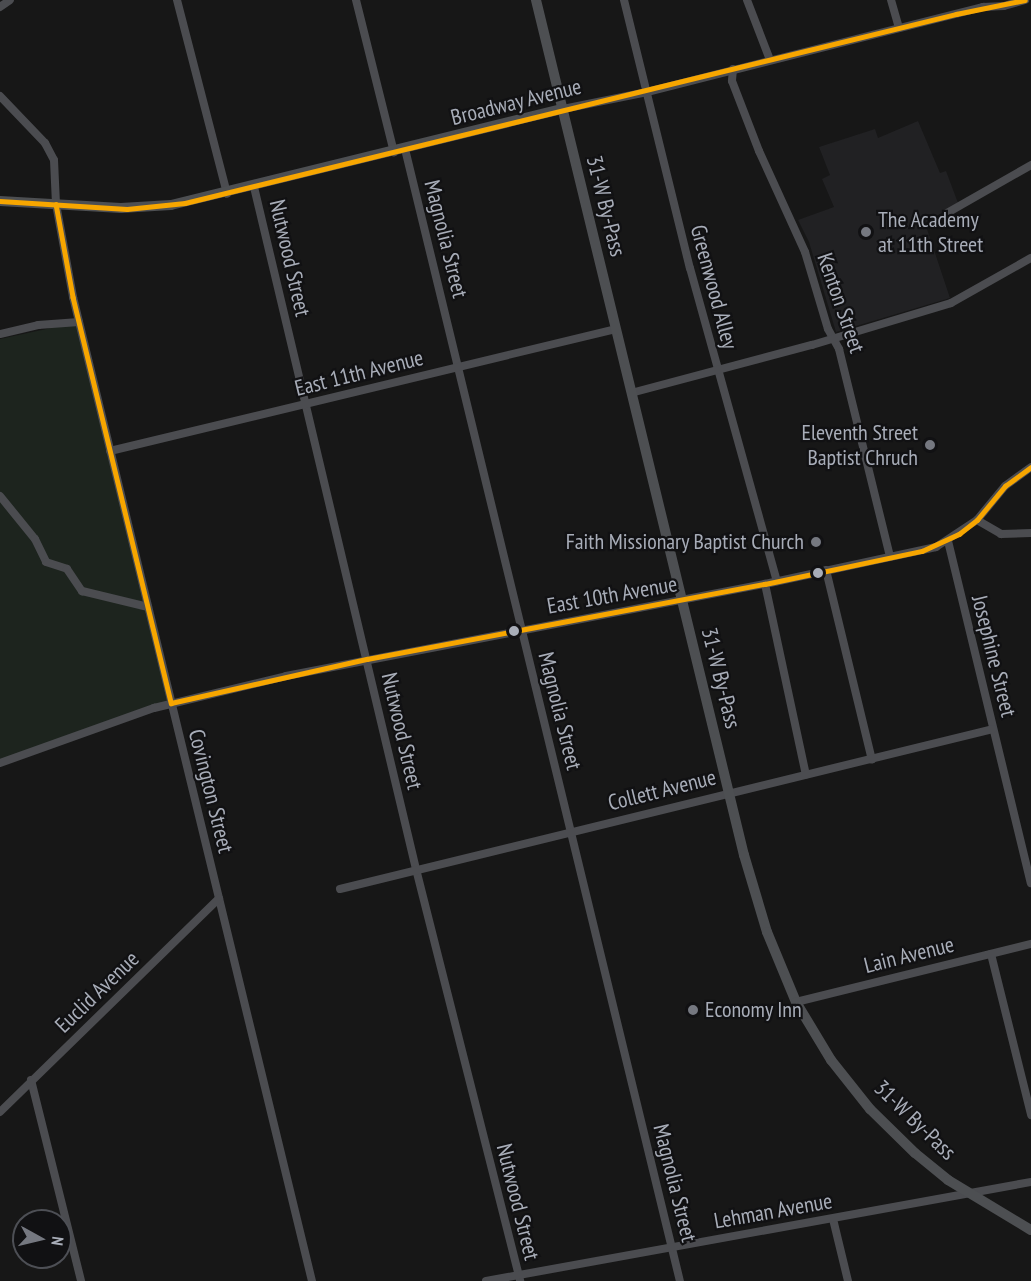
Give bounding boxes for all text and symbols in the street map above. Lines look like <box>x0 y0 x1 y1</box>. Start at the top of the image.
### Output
street label: Broadway Avenue <box>448 73 584 131</box>
street label: 31-W By-Pass <box>581 153 631 259</box>
street label: Magnolia Street <box>419 177 473 301</box>
street label: Nutwood Street <box>264 197 316 319</box>
place label: The Academy at 11th Street <box>878 206 983 258</box>
street label: Greenwood Alley <box>685 222 743 352</box>
marker: The Academy at 11th Street <box>859 225 873 239</box>
street label: Kenton Street <box>812 250 870 356</box>
street label: East 11th Avenue <box>292 344 426 402</box>
place label: Eleventh Street Baptist Chruch <box>802 419 918 470</box>
marker: Eleventh Street Baptist Chruch <box>923 438 937 452</box>
place label: Faith Missionary Baptist Church <box>565 529 804 555</box>
marker: Faith Missionary Baptist Church <box>809 535 823 549</box>
unlabelled marker <box>812 567 824 579</box>
street label: East 10th Avenue <box>545 571 679 619</box>
street label: Josephine Street <box>966 593 1022 719</box>
unlabelled marker <box>508 625 520 637</box>
street label: 31-W By-Pass <box>696 625 746 731</box>
street label: Magnolia Street <box>533 649 587 773</box>
street label: Nutwood Street <box>376 670 428 792</box>
street label: Covington Street <box>183 726 239 856</box>
street label: Collett Avenue <box>605 764 719 816</box>
street label: Lain Avenue <box>861 931 957 979</box>
street label: Euclid Avenue <box>50 945 144 1039</box>
place label: Economy Inn <box>705 997 802 1023</box>
marker: Economy Inn <box>686 1003 700 1017</box>
street label: 31-W By-Pass <box>869 1075 961 1165</box>
street label: Magnolia Street <box>648 1121 702 1245</box>
street label: Nutwood Street <box>491 1141 545 1263</box>
street label: Lehman Avenue <box>712 1188 834 1234</box>
north arrow <box>12 1209 72 1269</box>
text: N <box>47 1236 68 1247</box>

